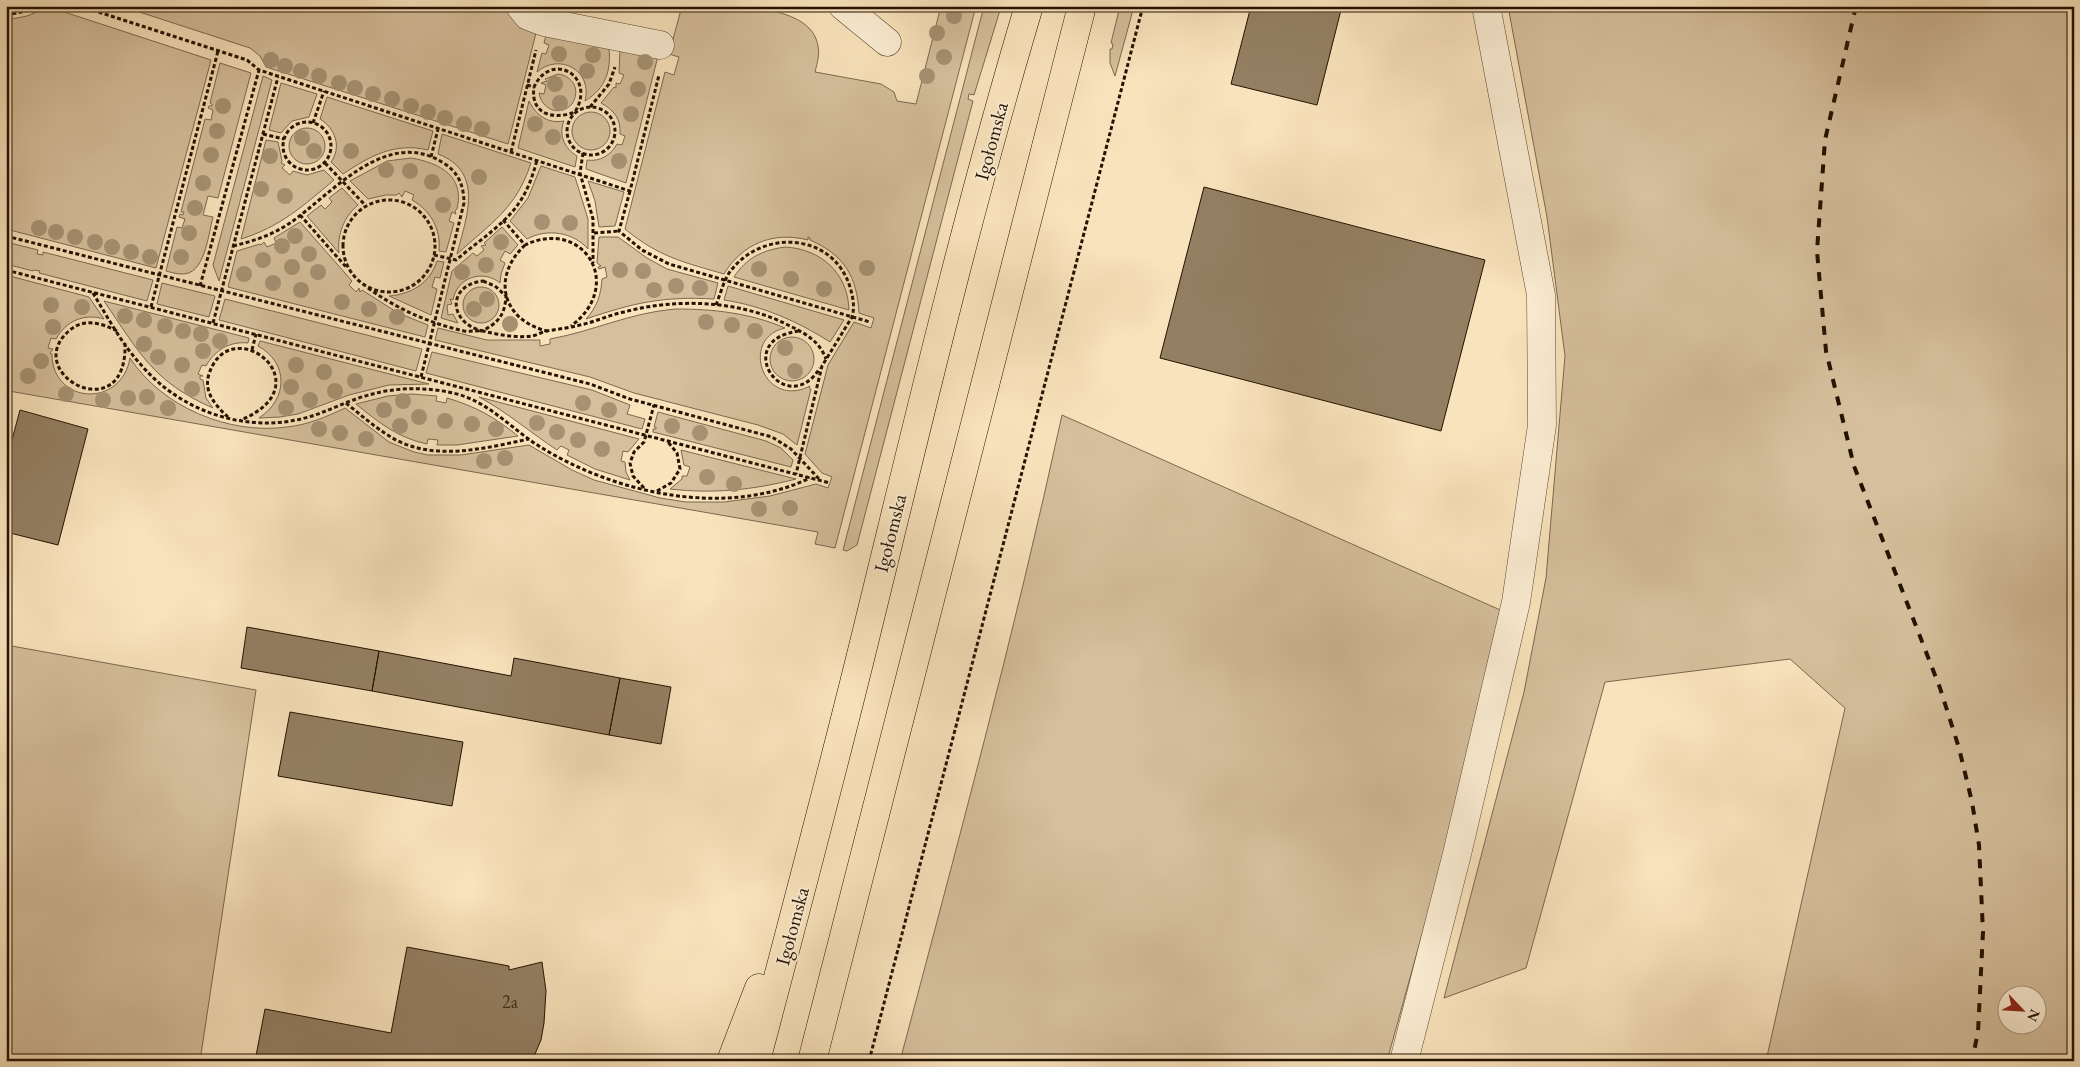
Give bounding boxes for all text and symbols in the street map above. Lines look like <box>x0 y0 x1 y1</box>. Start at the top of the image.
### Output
street label: Igołomska <box>968 99 1014 183</box>
street label: Igołomska <box>868 491 912 575</box>
street label: Igołomska <box>769 884 815 968</box>
north arrow <box>1998 984 2048 1034</box>
house number: 2a <box>502 990 519 1013</box>
text: N <box>2023 1007 2044 1025</box>

